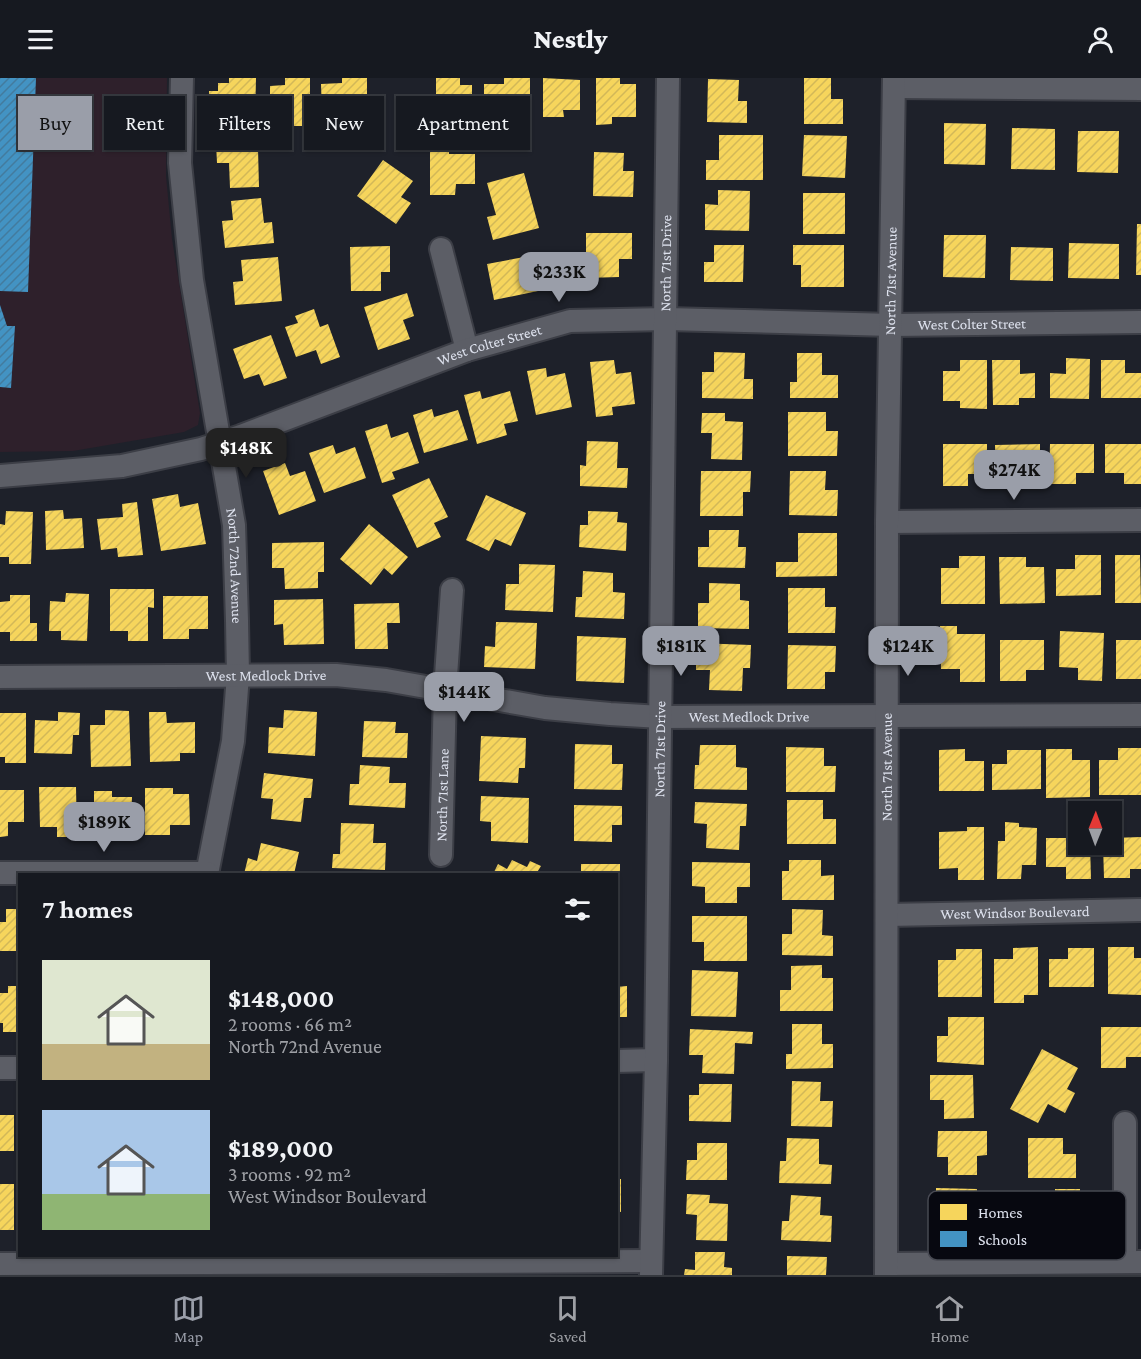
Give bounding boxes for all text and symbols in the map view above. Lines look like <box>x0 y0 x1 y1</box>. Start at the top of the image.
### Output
icon: menu <box>24 23 57 56</box>
icon: person <box>1084 23 1117 56</box>
text: Nestly <box>534 24 607 54</box>
chip: Buy <box>18 96 92 150</box>
chip: Rent <box>104 96 185 150</box>
chip: Filters <box>197 96 292 150</box>
chip: New <box>304 96 384 150</box>
chip: Apartment <box>396 96 530 150</box>
street label: North 71st Drive <box>657 214 674 312</box>
street label: North 71st Avenue <box>882 226 900 335</box>
pin: $233K <box>517 252 601 303</box>
text: $233K <box>533 260 585 282</box>
street label: West Colter Street <box>918 315 1027 333</box>
street label: West Colter Street <box>435 321 544 369</box>
pin: $148K <box>204 428 288 479</box>
text: $148K <box>220 436 272 458</box>
pin: $274K <box>972 450 1056 501</box>
text: $274K <box>988 458 1040 480</box>
street label: North 72nd Avenue <box>223 507 245 624</box>
pin: $181K <box>639 626 723 677</box>
pin: $124K <box>866 626 950 677</box>
text: $181K <box>656 634 706 656</box>
text: $124K <box>882 634 934 656</box>
street label: West Medlock Drive <box>206 667 327 684</box>
pin: $144K <box>422 672 506 723</box>
text: $144K <box>438 680 490 702</box>
street label: North 71st Drive <box>651 700 668 798</box>
street label: West Medlock Drive <box>689 708 810 725</box>
street label: North 71st Avenue <box>879 712 895 821</box>
street label: North 71st Lane <box>433 748 452 842</box>
north arrow <box>1068 801 1122 855</box>
map controls <box>1068 801 1122 855</box>
pin: $189K <box>62 802 146 853</box>
text: $189K <box>78 810 130 832</box>
icon: filters <box>561 893 594 926</box>
text: 7 homes <box>42 895 133 924</box>
street label: West Windsor Boulevard <box>940 903 1090 922</box>
icon: home <box>90 984 162 1056</box>
text: $148,000 <box>228 984 334 1013</box>
text: 2 rooms · 66 m² <box>228 1013 352 1035</box>
text: North 72nd Avenue <box>228 1035 382 1057</box>
icon: home <box>90 1134 162 1206</box>
text: $189,000 <box>228 1134 334 1163</box>
text: 3 rooms · 92 m² <box>228 1163 351 1185</box>
text: West Windsor Boulevard <box>228 1185 427 1207</box>
legend <box>928 1191 1126 1260</box>
text: Homes <box>978 1204 1023 1221</box>
text: Schools <box>978 1231 1027 1248</box>
tab: Map <box>172 1292 205 1345</box>
tab: Saved <box>549 1292 587 1345</box>
tab: Home <box>931 1292 969 1345</box>

